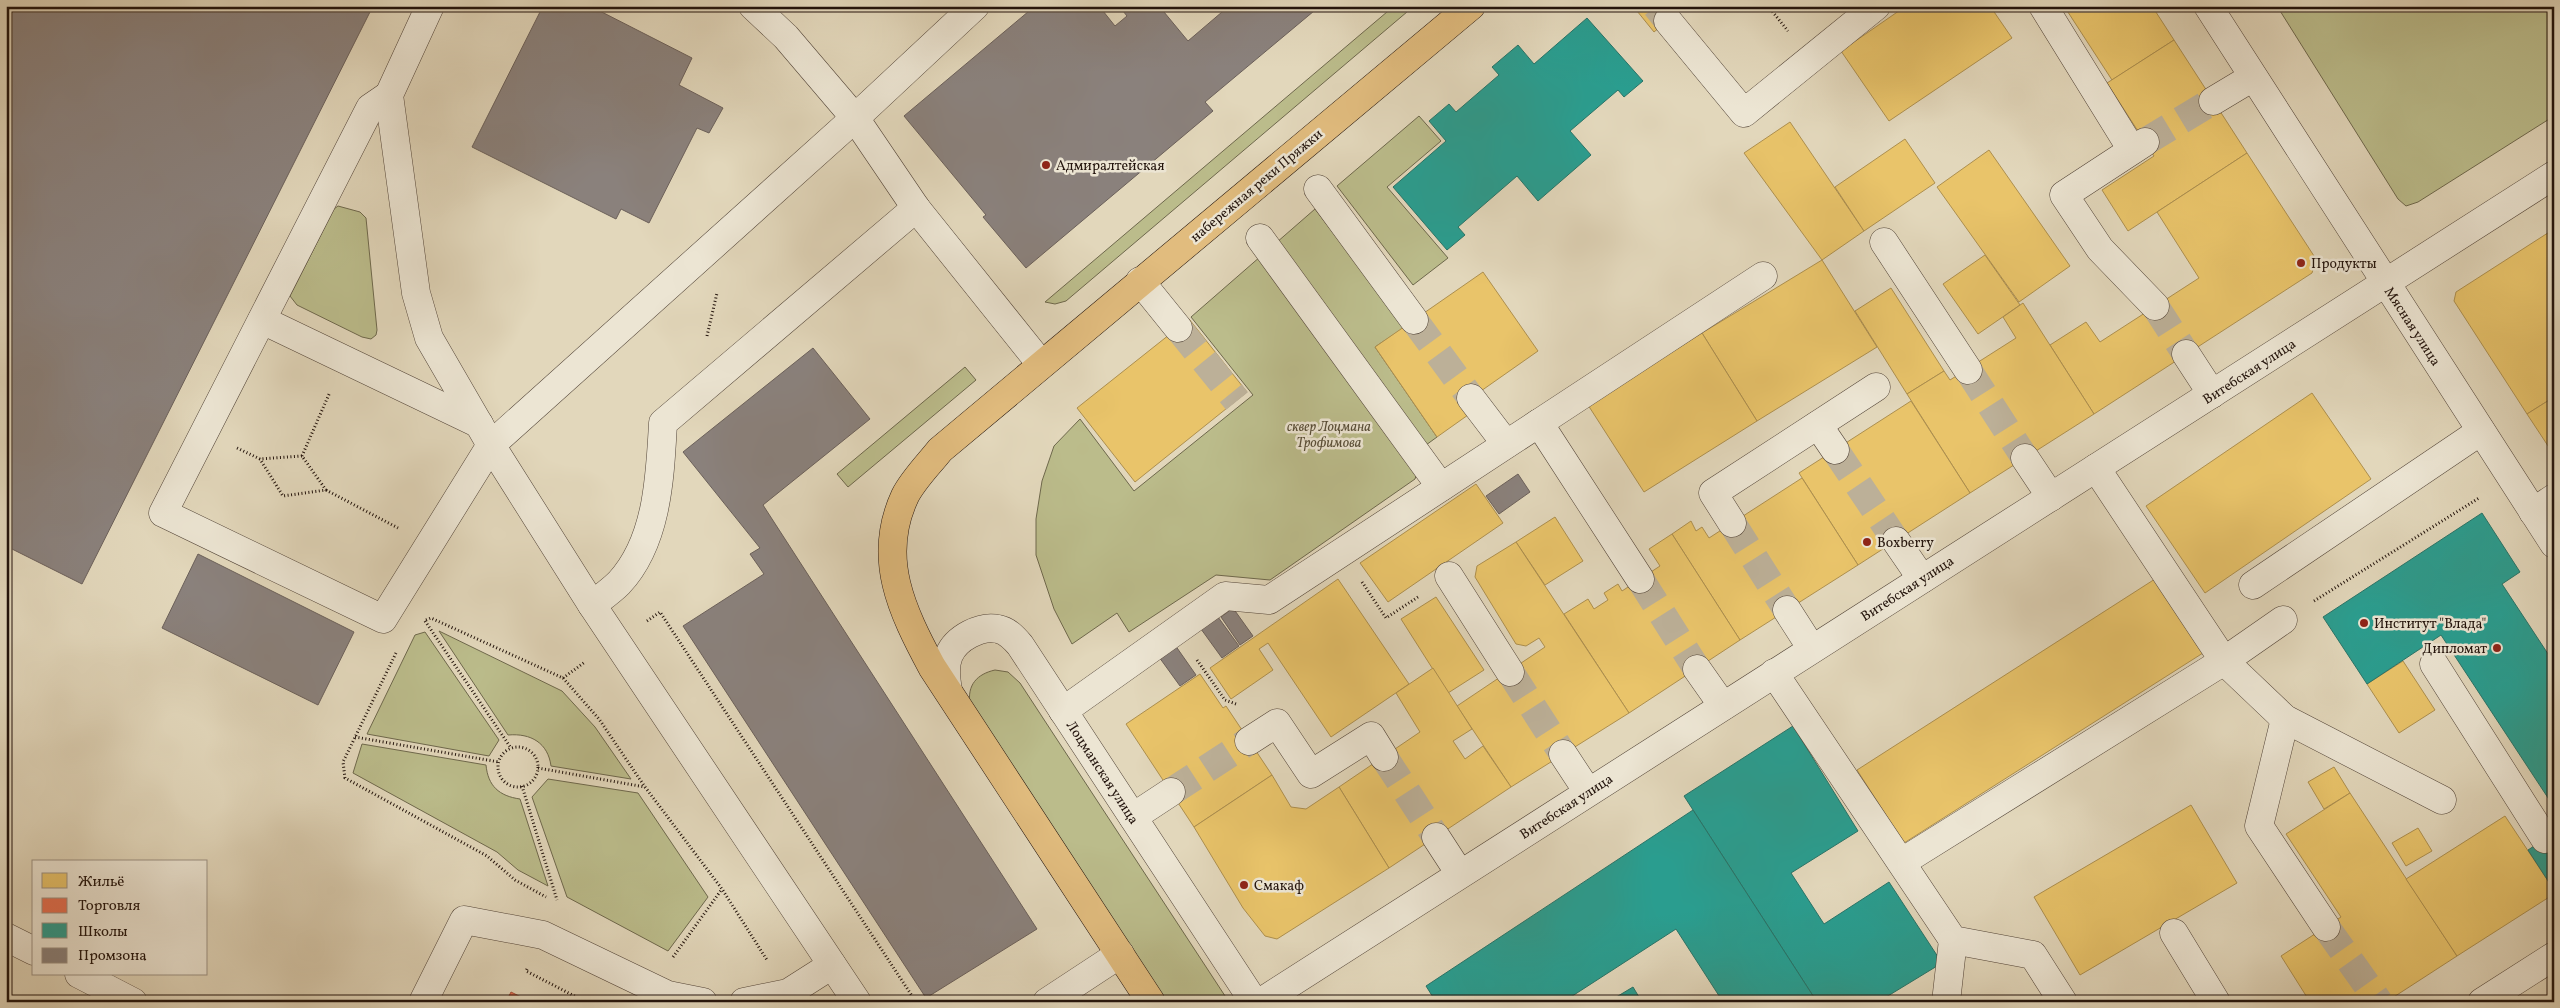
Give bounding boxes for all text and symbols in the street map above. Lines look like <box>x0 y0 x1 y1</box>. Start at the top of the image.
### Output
street label: набережная реки Пряжки <box>1187 125 1327 247</box>
place label: Адмиралтейская <box>1056 157 1165 176</box>
marker: Адмиралтейская <box>1040 159 1052 171</box>
place label: Продукты <box>2311 255 2377 274</box>
marker: Продукты <box>2295 257 2307 269</box>
street label: Мясная улица <box>2379 284 2444 370</box>
street label: Витебская улица <box>2200 335 2300 410</box>
park label: сквер Лоцмана Трофимова <box>1287 418 1371 453</box>
place label: Boxberry <box>1877 534 1934 553</box>
marker: Boxberry <box>1861 536 1873 548</box>
street label: Витебская улица <box>1858 552 1958 627</box>
place label: Институт "Влада" <box>2374 615 2486 634</box>
marker: Институт "Влада" <box>2358 617 2370 629</box>
place label: Дипломат <box>2422 640 2487 659</box>
marker: Дипломат <box>2491 642 2503 654</box>
street label: Лоцманская улица <box>1061 717 1142 828</box>
street label: Витебская улица <box>1517 770 1617 845</box>
legend <box>32 860 208 976</box>
text: Жильё <box>78 872 124 893</box>
place label: Смакаф <box>1254 877 1304 896</box>
marker: Смакаф <box>1238 879 1250 891</box>
text: Торговля <box>78 896 140 917</box>
text: Школы <box>78 922 128 943</box>
text: Промзона <box>78 946 147 967</box>

